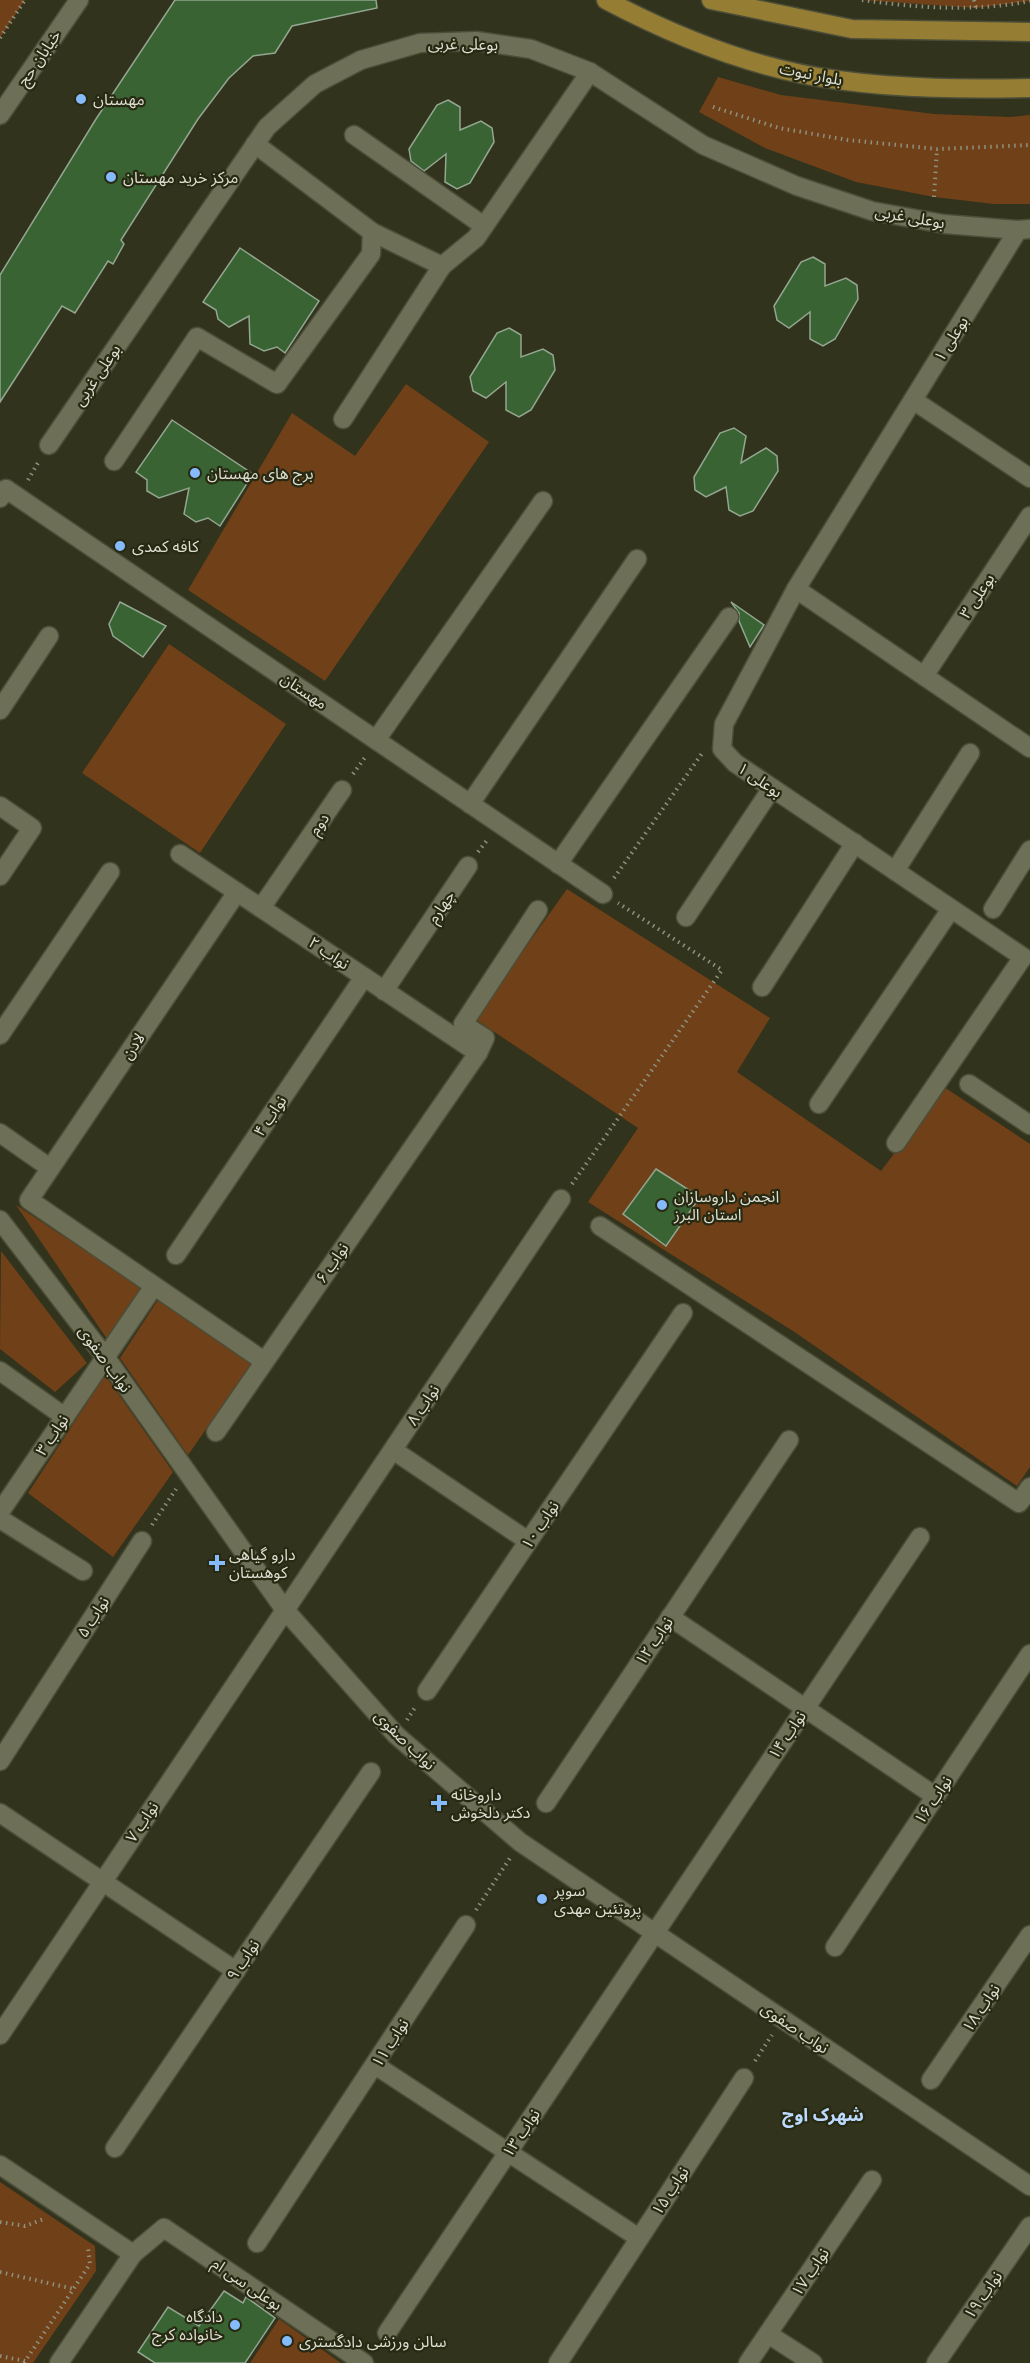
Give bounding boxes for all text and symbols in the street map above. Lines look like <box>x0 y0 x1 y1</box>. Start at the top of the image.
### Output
street label: خیابان حج <box>13 26 67 91</box>
street label: بوعلی غربی <box>428 34 498 54</box>
street label: بلوار نبوت <box>778 59 844 89</box>
place label: مهستان <box>93 90 145 109</box>
marker: مهستان <box>74 92 88 106</box>
place label: مرکز خرید مهستان <box>123 168 238 187</box>
marker: مرکز خرید مهستان <box>104 170 118 184</box>
street label: بوعلی غربی <box>874 202 946 232</box>
street label: بوعلی ۱ <box>930 313 972 365</box>
street label: بوعلی غربی <box>69 340 125 410</box>
place label: برج های مهستان <box>207 464 314 486</box>
marker: برج های مهستان <box>188 466 202 480</box>
place label: کافه کمدی <box>132 537 199 556</box>
marker: کافه کمدی <box>113 539 127 553</box>
street label: بوعلی ۳ <box>956 570 998 622</box>
street label: مهستان <box>277 669 331 713</box>
street label: بوعلی ۱ <box>734 758 786 802</box>
street label: دوم <box>305 809 336 840</box>
street label: چهارم <box>423 887 461 929</box>
street label: نواب ۲ <box>305 933 353 973</box>
street label: لادن <box>117 1029 149 1063</box>
street label: نواب ۴ <box>250 1092 290 1140</box>
place label: انجمن داروسازان استان البرز <box>673 1187 779 1224</box>
marker: انجمن داروسازان استان البرز <box>655 1198 669 1212</box>
street label: نواب ۶ <box>311 1239 353 1287</box>
street label: نواب صفوی <box>74 1322 136 1396</box>
street label: نواب ۸ <box>403 1381 443 1429</box>
street label: نواب ۳ <box>32 1411 72 1459</box>
street label: نواب ۱۰ <box>517 1497 563 1553</box>
place label: دارو گیاهی کوهستان <box>229 1545 296 1582</box>
marker: دارو گیاهی کوهستان <box>210 1556 224 1570</box>
street label: نواب ۵ <box>73 1593 113 1641</box>
street label: نواب ۱۲ <box>631 1613 677 1669</box>
street label: نواب صفوی <box>370 1706 440 1774</box>
street label: نواب ۱۴ <box>764 1707 810 1763</box>
street label: نواب ۱۶ <box>910 1772 956 1828</box>
place label: داروخانه دکتر دلخوش <box>451 1785 530 1822</box>
marker: داروخانه دکتر دلخوش <box>432 1796 446 1810</box>
street label: نواب ۷ <box>122 1798 162 1846</box>
place label: سوپر پروتئین مهدی <box>553 1881 641 1919</box>
marker: سوپر پروتئین مهدی <box>535 1892 549 1906</box>
street label: نواب ۹ <box>223 1936 263 1984</box>
street label: نواب ۱۸ <box>958 1980 1004 2036</box>
street label: نواب صفوی <box>757 1998 833 2058</box>
street label: نواب ۱۱ <box>367 2015 413 2071</box>
district label: شهرک اوج <box>782 2104 864 2128</box>
street label: نواب ۱۳ <box>498 2105 544 2161</box>
street label: نواب ۱۵ <box>647 2163 693 2219</box>
street label: نواب ۱۷ <box>787 2244 833 2300</box>
street label: بوعلی سی ام <box>207 2254 286 2317</box>
street label: نواب ۱۹ <box>960 2267 1006 2323</box>
place label: دادگاه خانواده کرج <box>152 2307 223 2347</box>
marker: دادگاه خانواده کرج <box>228 2318 242 2332</box>
place label: سالن ورزشی دادگستری <box>299 2332 447 2351</box>
marker: سالن ورزشی دادگستری <box>280 2334 294 2348</box>

